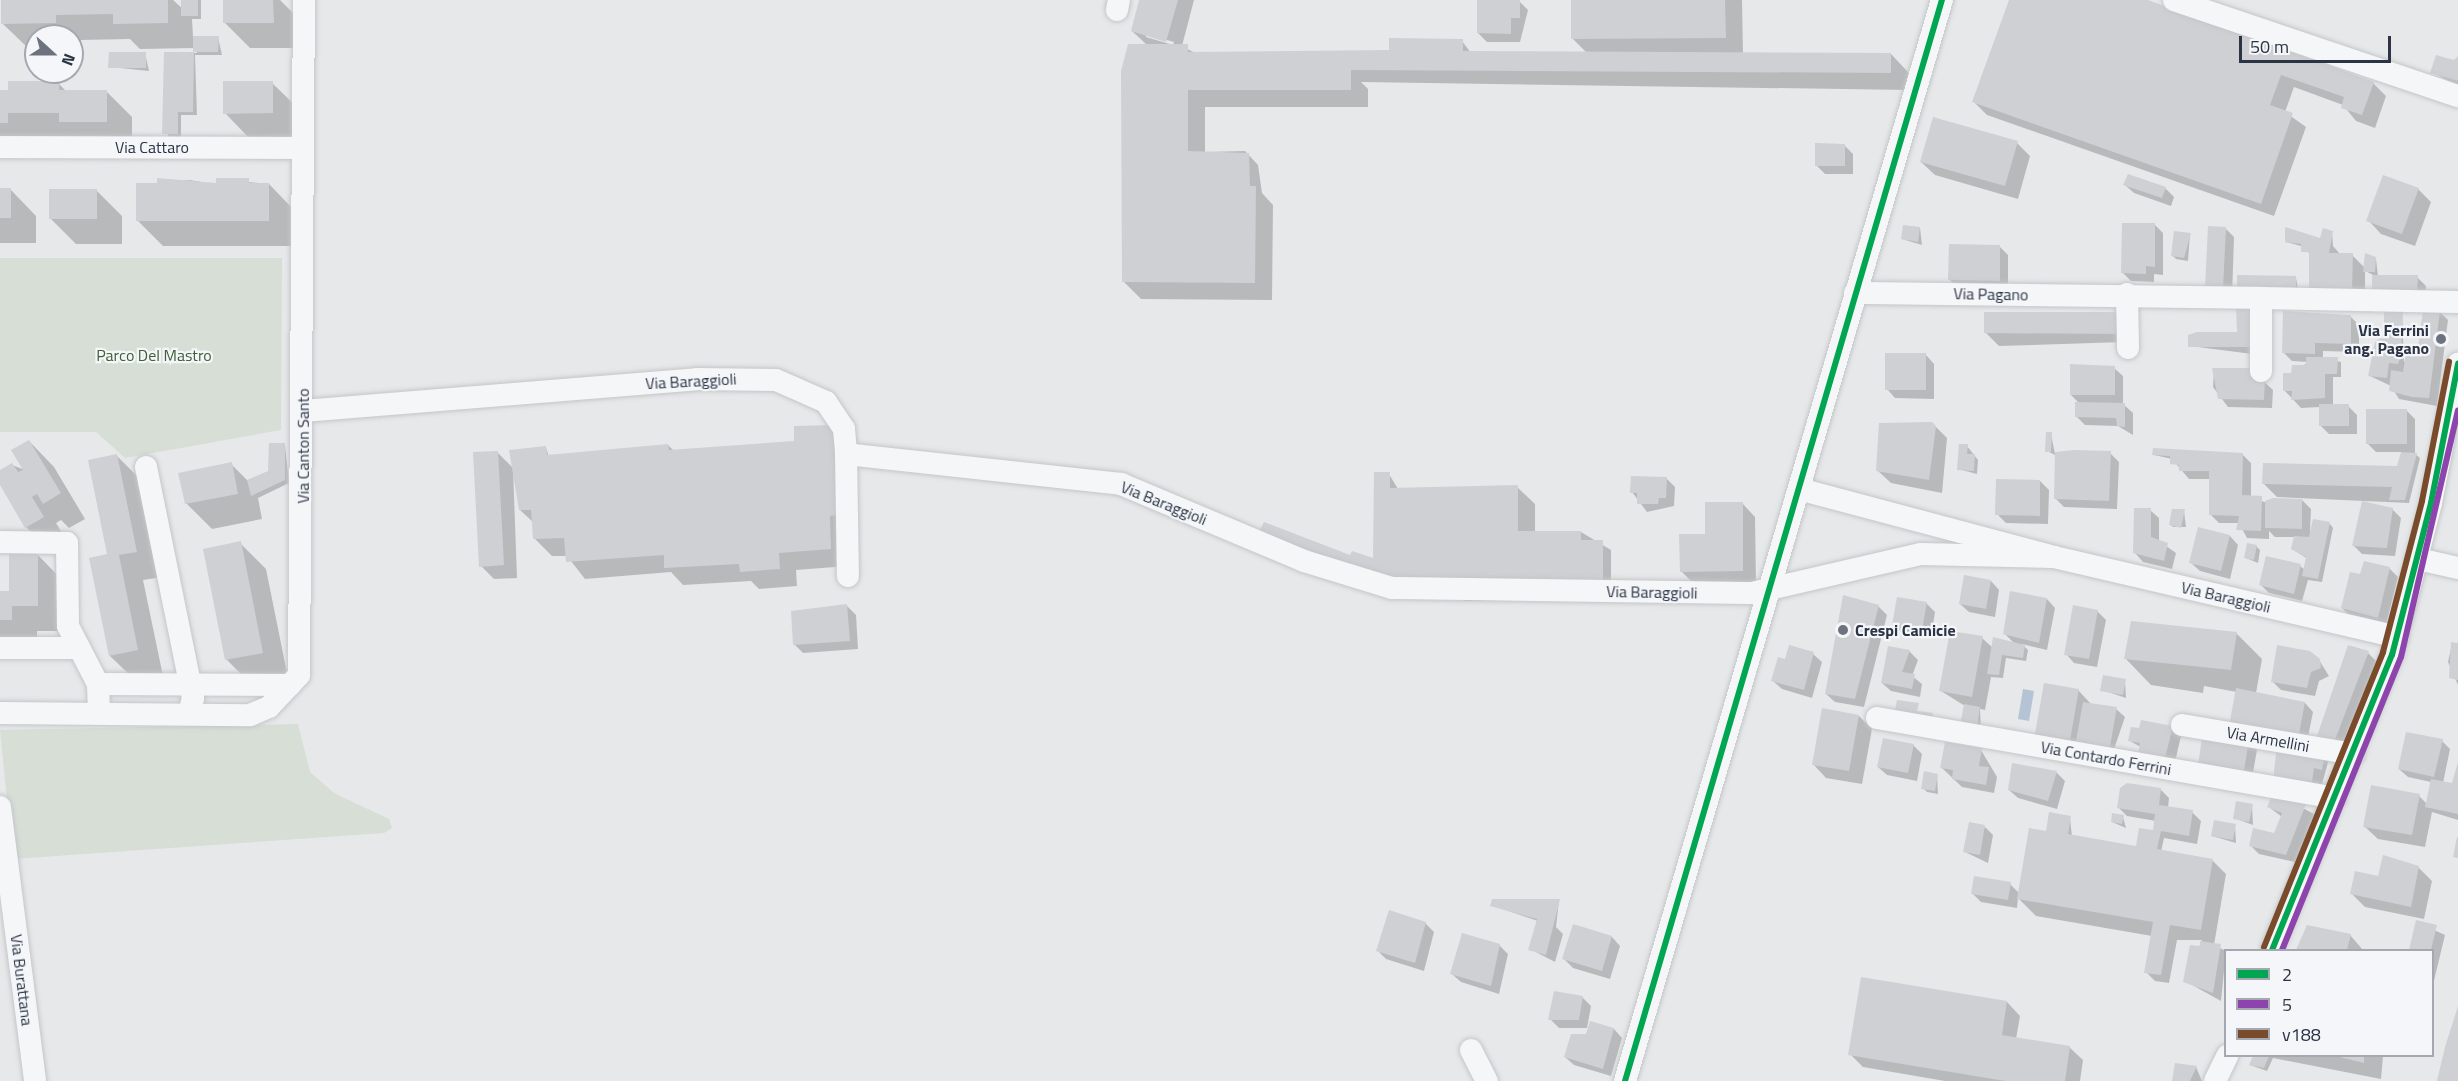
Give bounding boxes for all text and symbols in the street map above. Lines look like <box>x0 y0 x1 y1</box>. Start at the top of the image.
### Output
north arrow <box>24 24 84 84</box>
scale bar <box>2242 24 2394 62</box>
text: 50 m <box>2250 33 2289 60</box>
text: N <box>56 50 82 69</box>
street label: Via Cattaro <box>115 137 189 157</box>
street label: Via Pagano <box>1953 284 2029 304</box>
place label: Via Ferrini ang. Pagano <box>2344 320 2429 358</box>
marker: Via Ferrini ang. Pagano <box>2434 332 2448 346</box>
park label: Parco Del Mastro <box>96 345 212 365</box>
street label: Via Baraggioli <box>645 369 737 393</box>
street label: Via Canton Santo <box>293 388 313 504</box>
street label: Via Baraggioli <box>1118 477 1210 529</box>
street label: Via Baraggioli <box>2179 577 2273 617</box>
street label: Via Baraggioli <box>1606 582 1698 602</box>
place label: Crespi Camicie <box>1855 620 1956 640</box>
marker: Crespi Camicie <box>1836 623 1850 637</box>
street label: Via Armellini <box>2225 722 2311 756</box>
street label: Via Contardo Ferrini <box>2039 737 2173 779</box>
street label: Via Burattana <box>7 933 37 1027</box>
legend <box>2224 949 2434 1057</box>
text: 2 <box>2282 961 2292 988</box>
text: 5 <box>2282 991 2292 1018</box>
text: v188 <box>2282 1021 2321 1048</box>

